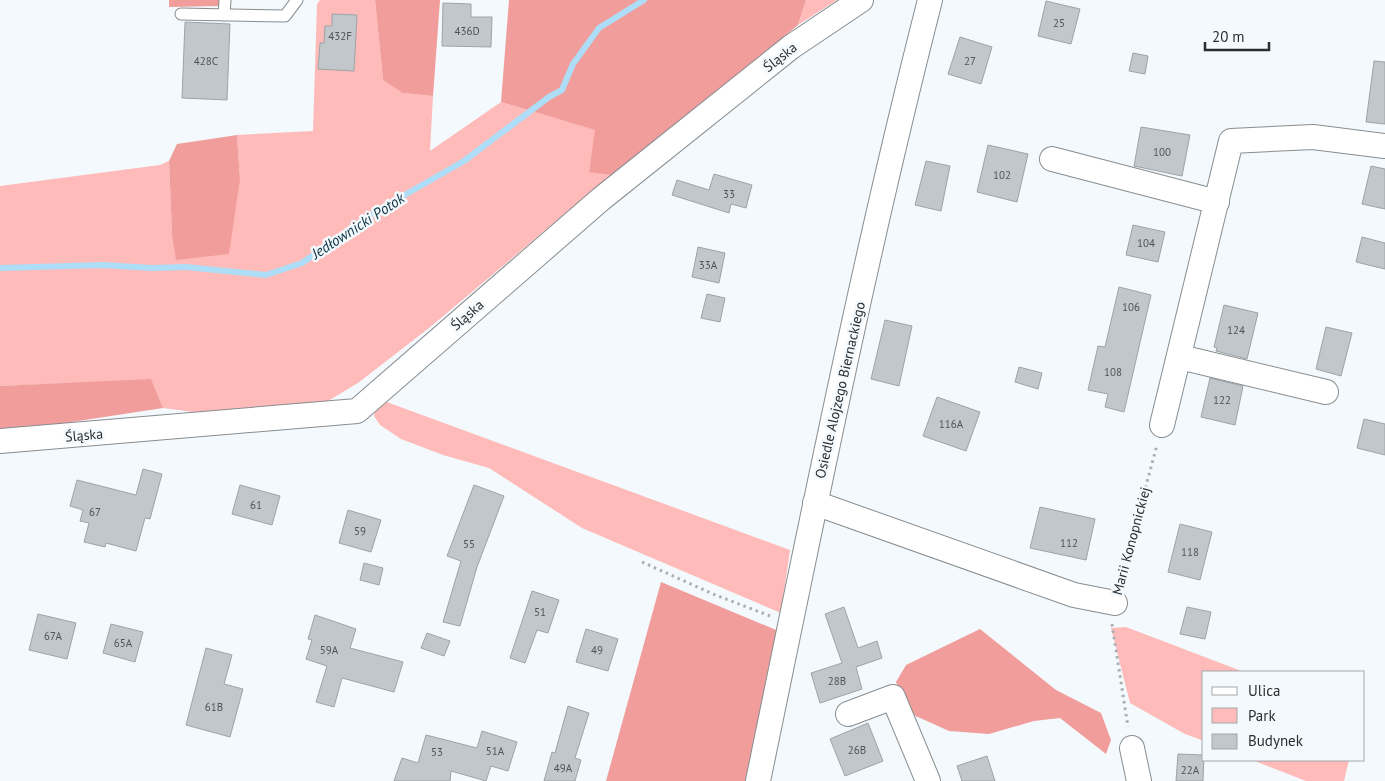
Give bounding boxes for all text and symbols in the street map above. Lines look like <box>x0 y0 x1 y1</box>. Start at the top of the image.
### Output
house number: 25 <box>1053 16 1065 30</box>
scale bar <box>1205 20 1269 52</box>
house number: 436D <box>454 24 480 38</box>
text: 20 m <box>1212 27 1245 46</box>
house number: 432F <box>328 29 352 43</box>
street label: Śląska <box>759 38 801 76</box>
house number: 428C <box>194 54 218 68</box>
house number: 27 <box>964 54 976 68</box>
house number: 100 <box>1153 145 1171 159</box>
house number: 102 <box>993 168 1011 182</box>
house number: 33 <box>723 187 735 201</box>
water label: Jedłownicki Potok <box>307 188 409 263</box>
house number: 104 <box>1137 236 1155 250</box>
house number: 33A <box>699 258 718 272</box>
street label: Śląska <box>447 296 487 334</box>
street label: Osiedle Alojzego Biernackiego <box>811 300 869 480</box>
house number: 106 <box>1122 300 1140 314</box>
house number: 124 <box>1227 323 1245 337</box>
house number: 108 <box>1104 365 1122 379</box>
house number: 122 <box>1213 393 1231 407</box>
house number: 116A <box>939 417 964 431</box>
street label: Śląska <box>64 424 104 446</box>
street label: Marii Konopnickiej <box>1108 485 1154 597</box>
house number: 61 <box>250 498 262 512</box>
house number: 67 <box>89 505 101 519</box>
house number: 59 <box>354 524 366 538</box>
house number: 112 <box>1060 536 1078 550</box>
house number: 55 <box>463 537 475 551</box>
house number: 118 <box>1181 545 1199 559</box>
house number: 51 <box>534 605 546 619</box>
house number: 67A <box>44 629 62 643</box>
house number: 65A <box>114 636 133 650</box>
house number: 59A <box>320 643 339 657</box>
house number: 49 <box>591 643 603 657</box>
legend <box>1202 671 1365 761</box>
house number: 28B <box>828 674 846 688</box>
text: Ulica <box>1248 681 1280 700</box>
house number: 61B <box>205 700 223 714</box>
text: Park <box>1248 706 1276 725</box>
text: Budynek <box>1248 731 1304 750</box>
house number: 26B <box>848 743 866 757</box>
house number: 51A <box>486 744 505 758</box>
house number: 53 <box>431 745 443 759</box>
house number: 49A <box>554 761 573 775</box>
house number: 22A <box>1181 763 1200 777</box>

